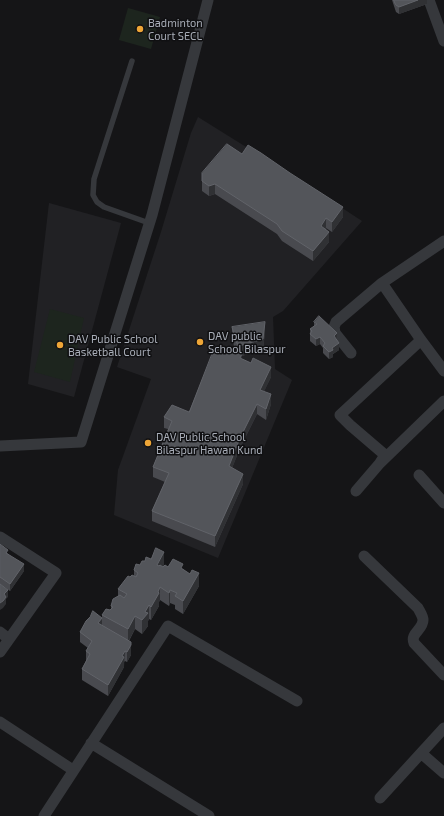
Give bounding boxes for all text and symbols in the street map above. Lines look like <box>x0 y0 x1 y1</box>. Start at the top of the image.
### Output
place label: Badminton Court SECL <box>148 16 203 42</box>
marker: Badminton Court SECL <box>135 24 145 34</box>
place label: DAV public School Bilaspur <box>208 329 286 355</box>
place label: DAV Public School Basketball Court <box>68 332 157 358</box>
marker: DAV public School Bilaspur <box>195 337 205 347</box>
marker: DAV Public School Basketball Court <box>55 340 65 350</box>
place label: DAV Public School Bilaspur Hawan Kund <box>156 430 263 456</box>
marker: DAV Public School Bilaspur Hawan Kund <box>143 438 153 448</box>

